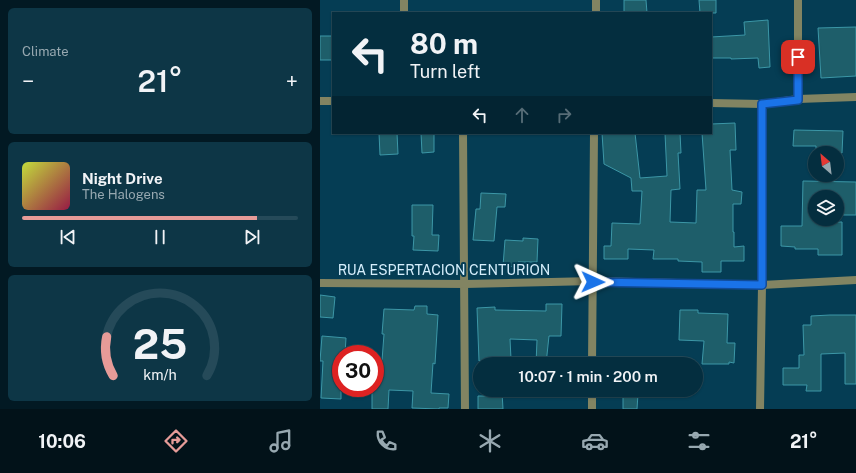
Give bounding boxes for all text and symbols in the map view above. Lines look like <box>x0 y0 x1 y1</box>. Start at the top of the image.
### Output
text: 80 m <box>410 27 478 60</box>
icon: left <box>344 28 396 80</box>
pin <box>781 40 815 74</box>
text: Climate <box>22 44 69 59</box>
icon: arrive <box>787 46 809 68</box>
text: Turn left <box>410 61 480 82</box>
text: 21° <box>137 63 183 99</box>
text: − <box>22 68 34 94</box>
text: + <box>286 68 298 94</box>
icon: left <box>469 104 491 126</box>
icon: ahead <box>511 104 533 126</box>
icon: right <box>553 104 575 126</box>
north arrow <box>808 146 844 182</box>
map controls <box>808 146 844 226</box>
text: Night Drive <box>82 170 163 187</box>
text: The Halogens <box>82 187 165 202</box>
button: layers <box>808 190 844 226</box>
icon: previous <box>57 226 79 248</box>
icon: pause <box>149 226 171 248</box>
icon: next <box>241 226 263 248</box>
position arrow <box>572 261 614 303</box>
street label: RUA ESPERTACION CENTURION <box>338 262 550 278</box>
text: 25 <box>133 319 187 368</box>
speed limit sign: 30 <box>332 345 384 397</box>
text: km/h <box>143 366 177 383</box>
text: 10:07 · 1 min · 200 m <box>518 368 658 385</box>
icon: directions <box>162 427 190 455</box>
icon: music <box>267 427 295 455</box>
icon: phone <box>372 427 400 455</box>
icon: climate <box>476 427 504 455</box>
icon: car <box>581 427 609 455</box>
icon: filters <box>685 427 713 455</box>
text: 10:06 <box>38 431 86 452</box>
text: 21° <box>790 431 818 452</box>

